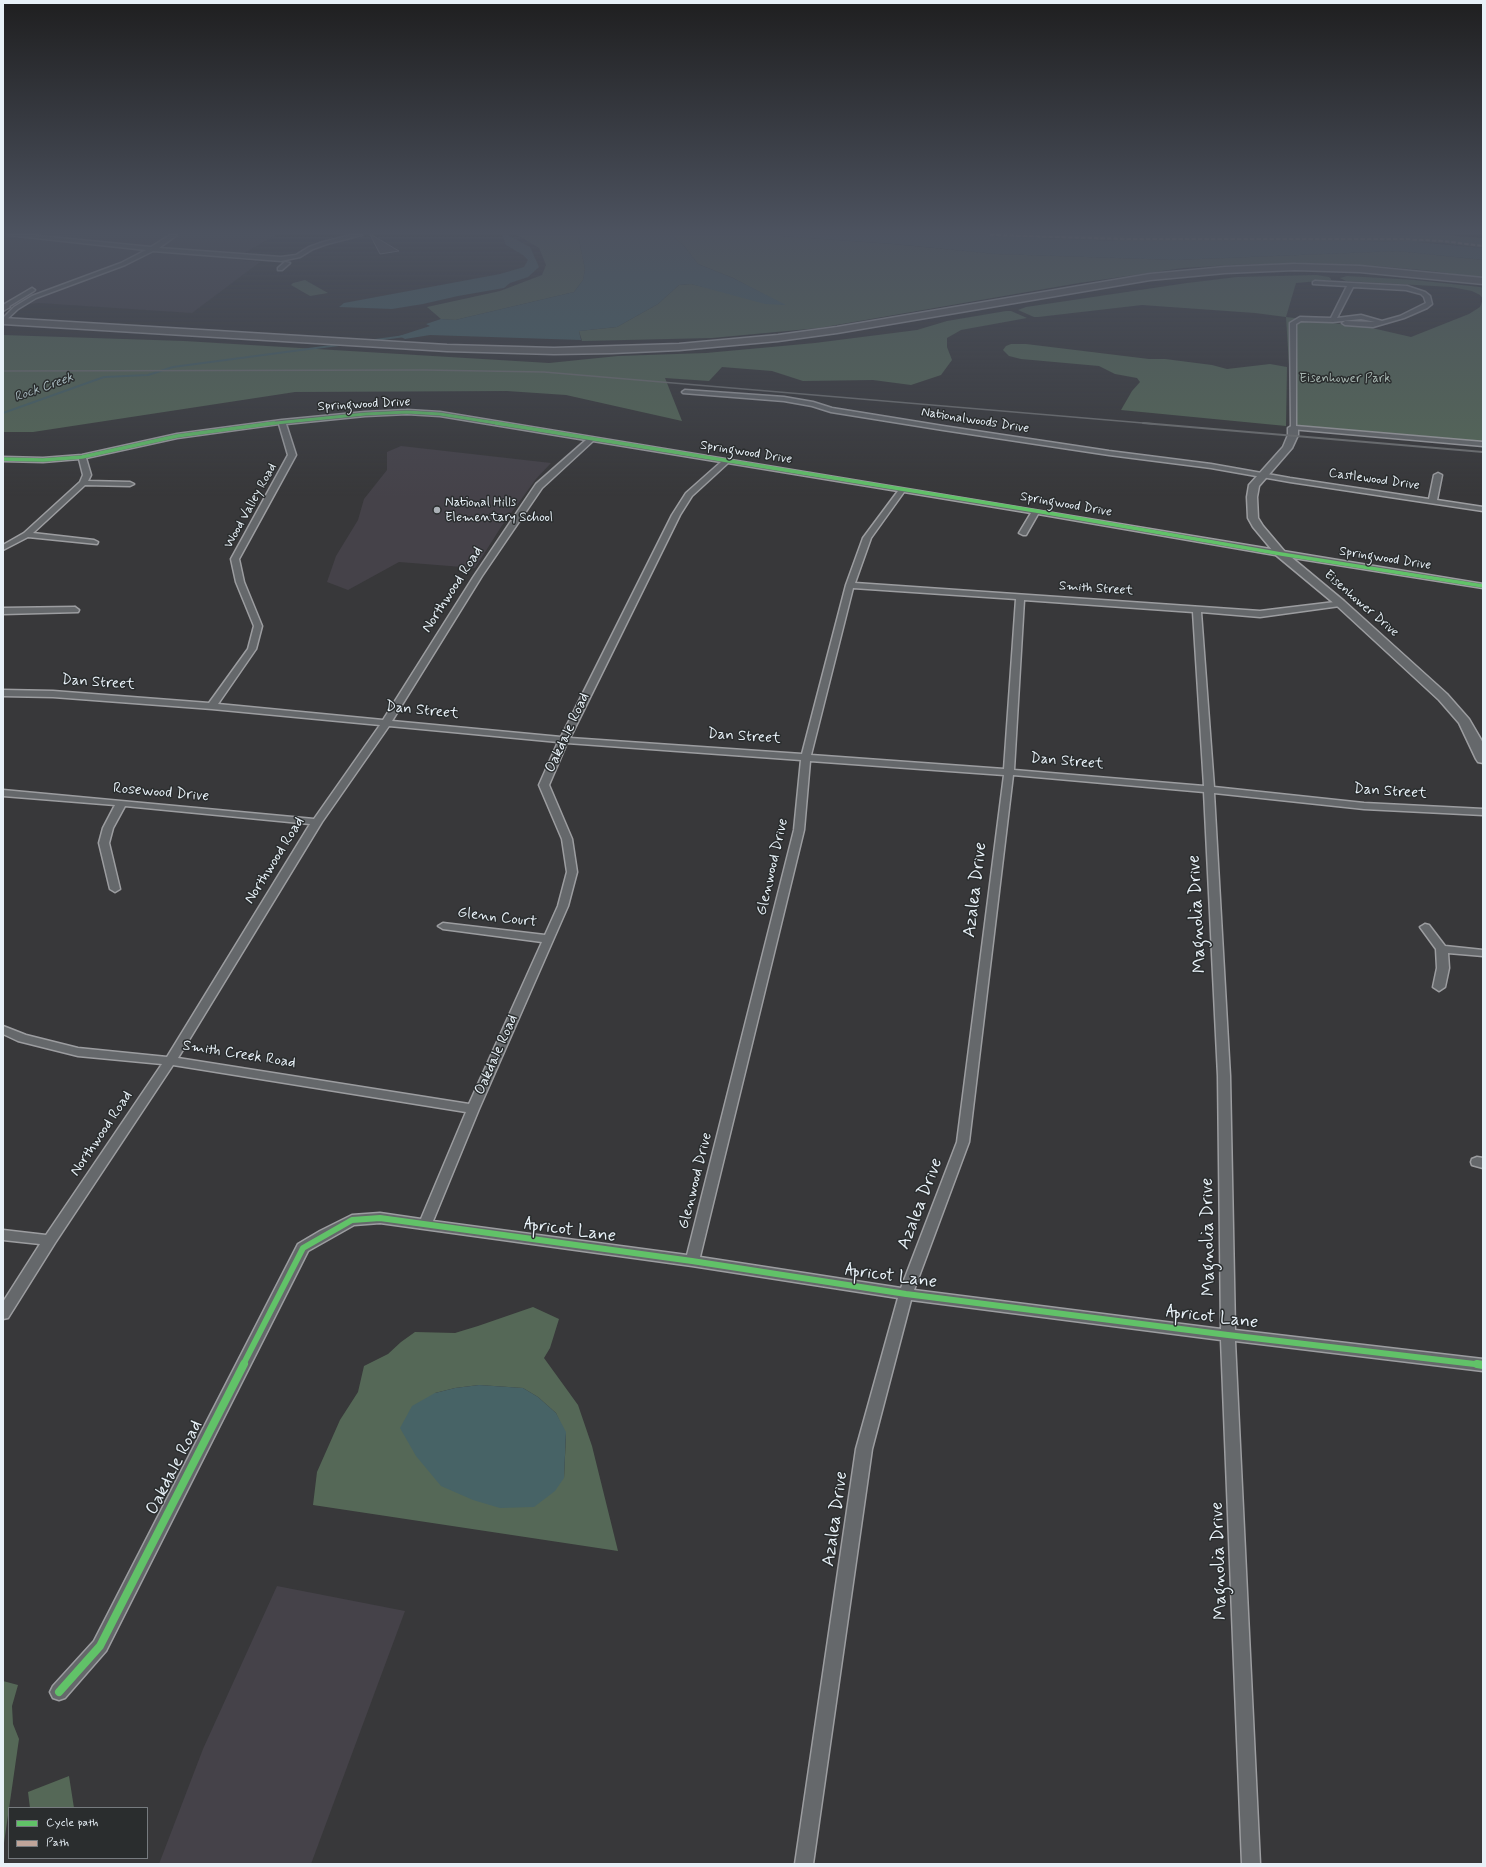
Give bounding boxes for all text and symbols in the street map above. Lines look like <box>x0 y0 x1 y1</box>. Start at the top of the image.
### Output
water label: Rock Creek <box>12 370 76 406</box>
park label: Eisenhower Park <box>1299 371 1391 387</box>
street label: Springwood Drive <box>317 395 411 415</box>
street label: Nationalwoods Drive <box>920 405 1030 437</box>
street label: Springwood Drive <box>699 438 793 468</box>
street label: Wood Valley Road <box>221 461 281 551</box>
street label: Castlewood Drive <box>1327 466 1421 494</box>
street label: Springwood Drive <box>1019 489 1113 521</box>
place label: National Hills Elementary School <box>445 495 553 526</box>
marker: National Hills Elementary School <box>432 505 442 515</box>
street label: Northwood Road <box>419 544 487 636</box>
street label: Springwood Drive <box>1338 544 1432 574</box>
street label: Eisenhower Drive <box>1320 567 1402 641</box>
street label: Smith Street <box>1058 579 1134 599</box>
street label: Dan Street <box>61 671 135 695</box>
street label: Oakdale Road <box>542 690 594 776</box>
street label: Dan Street <box>385 698 459 724</box>
street label: Dan Street <box>707 725 781 749</box>
street label: Dan Street <box>1030 750 1104 774</box>
street label: Rosewood Drive <box>112 780 210 806</box>
street label: Dan Street <box>1353 780 1427 804</box>
street label: Northwood Road <box>241 814 309 908</box>
street label: Glenwood Drive <box>753 817 793 917</box>
street label: Azalea Drive <box>959 841 993 939</box>
street label: Magnolia Drive <box>1184 854 1212 974</box>
street label: Glenn Court <box>456 904 538 932</box>
street label: Oakdale Road <box>471 1012 523 1098</box>
street label: Smith Creek Road <box>181 1037 297 1073</box>
street label: Northwood Road <box>67 1088 137 1180</box>
street label: Glenwood Drive <box>675 1131 717 1231</box>
street label: Azalea Drive <box>894 1155 948 1253</box>
street label: Magnolia Drive <box>1197 1178 1221 1296</box>
street label: Apricot Lane <box>523 1214 617 1248</box>
street label: Apricot Lane <box>844 1260 938 1294</box>
street label: Apricot Lane <box>1165 1302 1259 1334</box>
street label: Oakdale Road <box>142 1417 208 1519</box>
street label: Azalea Drive <box>819 1470 853 1568</box>
street label: Magnolia Drive <box>1207 1501 1233 1621</box>
legend <box>8 1807 148 1859</box>
text: Cycle path <box>46 1815 98 1831</box>
text: Path <box>46 1835 69 1851</box>

